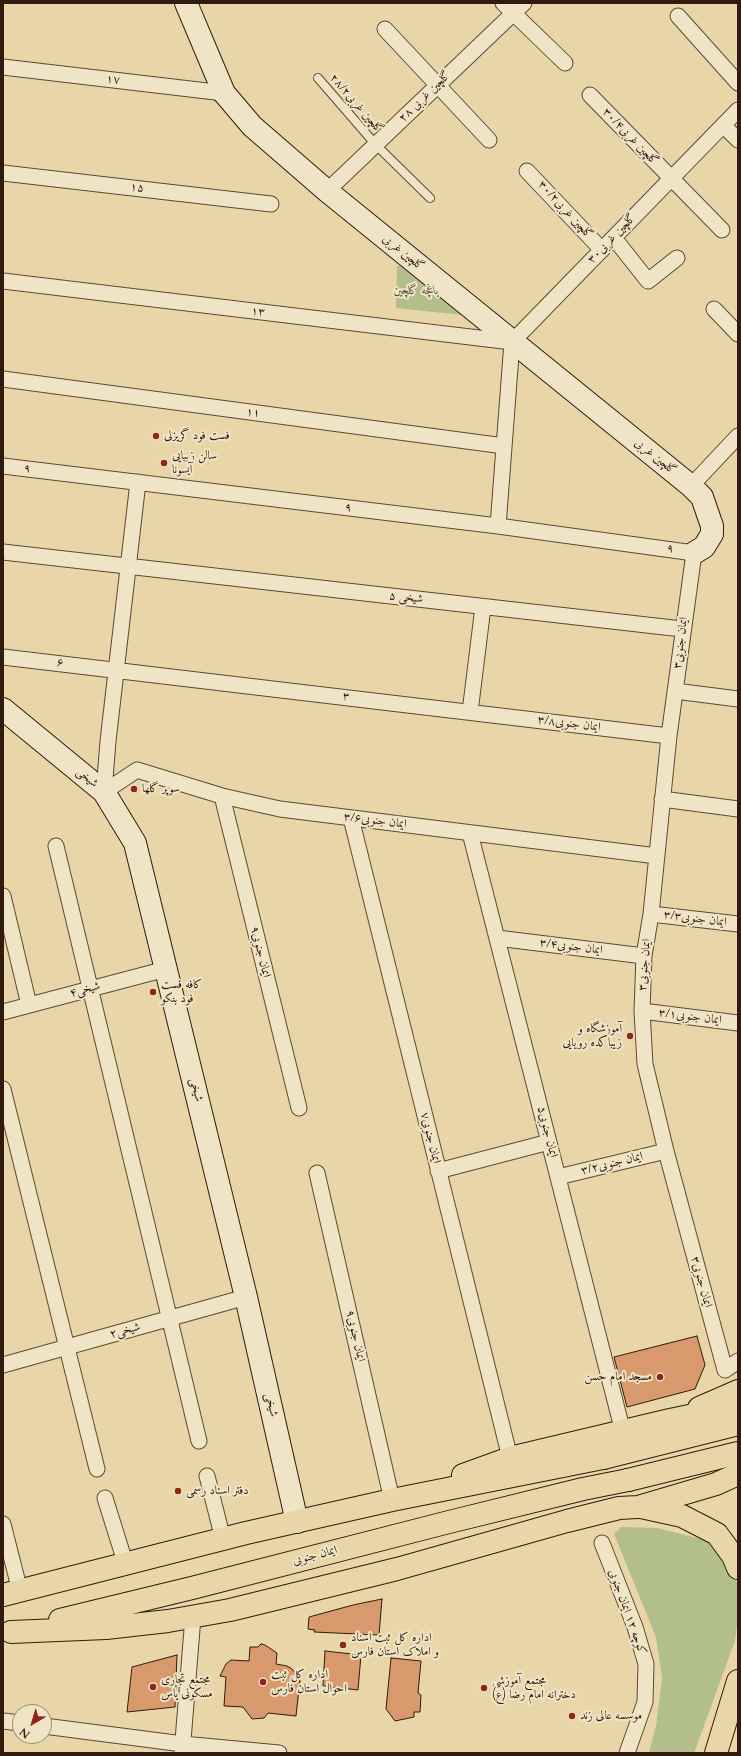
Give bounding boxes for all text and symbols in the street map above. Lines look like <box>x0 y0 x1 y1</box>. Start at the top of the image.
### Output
street label: گلچین غربی ۲۸ <box>396 69 454 125</box>
street label: گلچین غربی۲۸/۲ <box>326 71 386 137</box>
street label: ۱۷ <box>105 72 121 88</box>
street label: گلچین غربی۳۰/۴ <box>599 105 661 169</box>
street label: گلچین غربی۳۰/۲ <box>534 178 596 242</box>
street label: ۱۵ <box>129 180 145 196</box>
street label: گلچین غربی۳۰ <box>585 211 639 267</box>
street label: گلچین غربی <box>379 232 427 274</box>
park label: باغچه گلچین <box>393 284 439 298</box>
street label: ۱۳ <box>250 304 266 320</box>
street label: ۱۱ <box>245 405 261 421</box>
place label: فست فود گریزلی <box>164 429 230 443</box>
marker: فست فود گریزلی <box>151 431 161 441</box>
street label: گلچین غربی <box>631 436 679 478</box>
place label: سالن زیبایی آیسونا <box>172 449 217 477</box>
marker: سالن زیبایی آیسونا <box>159 458 169 468</box>
street label: ۹ <box>23 461 31 477</box>
street label: ۹ <box>344 500 352 516</box>
street label: ۹ <box>666 541 674 557</box>
street label: شیخی ۵ <box>388 589 424 607</box>
street label: ایمان جنوبی۳ <box>671 616 691 670</box>
street label: ۶ <box>56 655 64 671</box>
street label: ۳ <box>342 689 350 705</box>
street label: ایمان جنوبی۳/۸ <box>537 713 601 735</box>
street label: شیخی <box>73 765 101 791</box>
place label: سوپر گلها <box>142 782 180 796</box>
marker: سوپر گلها <box>129 784 139 794</box>
street label: ایمان جنوبی۳/۶ <box>343 810 407 832</box>
street label: ایمان جنوبی۳/۳ <box>663 908 727 930</box>
street label: ایمان جنوبی۹ <box>247 925 273 979</box>
street label: ایمان جنوبی۳/۴ <box>539 936 603 958</box>
street label: ایمان جنوبی۳ <box>636 938 654 992</box>
place label: کافه فست فود بنکو <box>161 978 203 1006</box>
street label: شیخی۴ <box>68 979 102 1001</box>
marker: کافه فست فود بنکو <box>148 987 158 997</box>
street label: ایمان جنوبی۳/۱ <box>658 1006 722 1028</box>
place label: آموزشگاه و زیباکده رویایی <box>562 1022 622 1050</box>
marker: آموزشگاه و زیباکده رویایی <box>625 1031 635 1041</box>
street label: شیخی <box>186 1077 206 1103</box>
street label: ایمان جنوبی۵ <box>534 1105 560 1159</box>
street label: ایمان جنوبی۷ <box>417 1111 443 1165</box>
street label: ایمان جنوبی۳/۲ <box>580 1149 644 1179</box>
street label: ایمان جنوبی۳ <box>687 1255 715 1309</box>
street label: ایمان جنوبی۹ <box>342 1309 368 1363</box>
street label: شیخی۲ <box>108 1320 142 1342</box>
place label: مسجد امام حسن <box>585 1370 652 1384</box>
marker: مسجد امام حسن <box>655 1372 665 1382</box>
street label: شیخی <box>261 1392 281 1418</box>
place label: دفتر اسناد رسمی <box>186 1484 249 1498</box>
marker: دفتر اسناد رسمی <box>173 1486 183 1496</box>
street label: ایمان جنوبی <box>291 1543 339 1569</box>
street label: کوچه ۱۲ ایمان جنوبی <box>605 1567 649 1657</box>
place label: اداره کل ثبت اسناد و املاک استان فارس <box>351 1631 439 1659</box>
marker: اداره کل ثبت اسناد و املاک استان فارس <box>338 1640 348 1650</box>
place label: اداره کل ثبت احوال استان فارس <box>271 1668 347 1696</box>
place label: مجتمع تجاری مسکونی یاس <box>161 1673 213 1701</box>
place label: مجتمع آموزشی دخترانه امام رضا (ع) <box>492 1674 576 1702</box>
marker: اداره کل ثبت احوال استان فارس <box>258 1677 268 1687</box>
marker: مجتمع تجاری مسکونی یاس <box>148 1682 158 1692</box>
marker: مجتمع آموزشی دخترانه امام رضا (ع) <box>479 1683 489 1693</box>
north arrow <box>12 1704 52 1744</box>
place label: موسسه عالی زند <box>580 1709 642 1723</box>
marker: موسسه عالی زند <box>567 1711 577 1721</box>
text: N <box>17 1724 33 1742</box>

